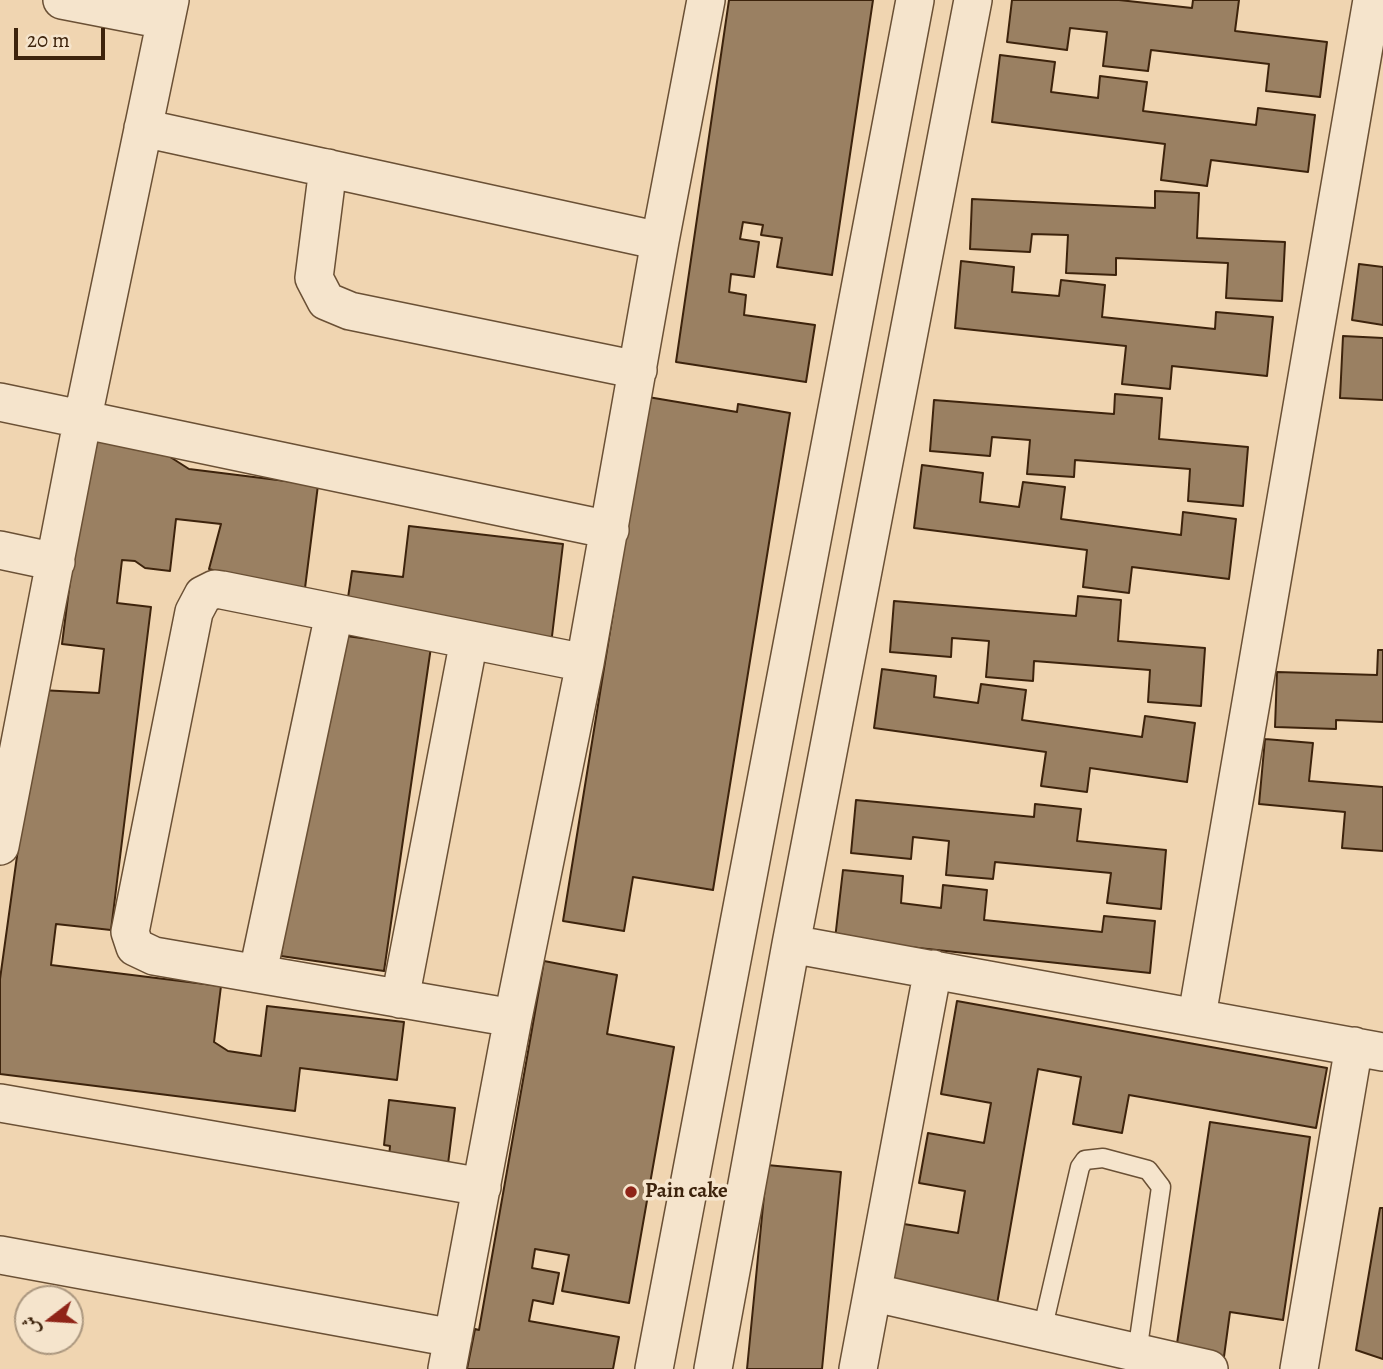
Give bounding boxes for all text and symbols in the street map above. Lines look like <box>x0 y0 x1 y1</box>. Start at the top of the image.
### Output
scale bar <box>18 14 108 58</box>
text: 20 m <box>27 26 70 54</box>
place label: Pain cake <box>645 1179 728 1205</box>
marker: Pain cake <box>623 1184 639 1200</box>
north arrow <box>14 1285 84 1355</box>
text: ش <box>16 1313 46 1338</box>

